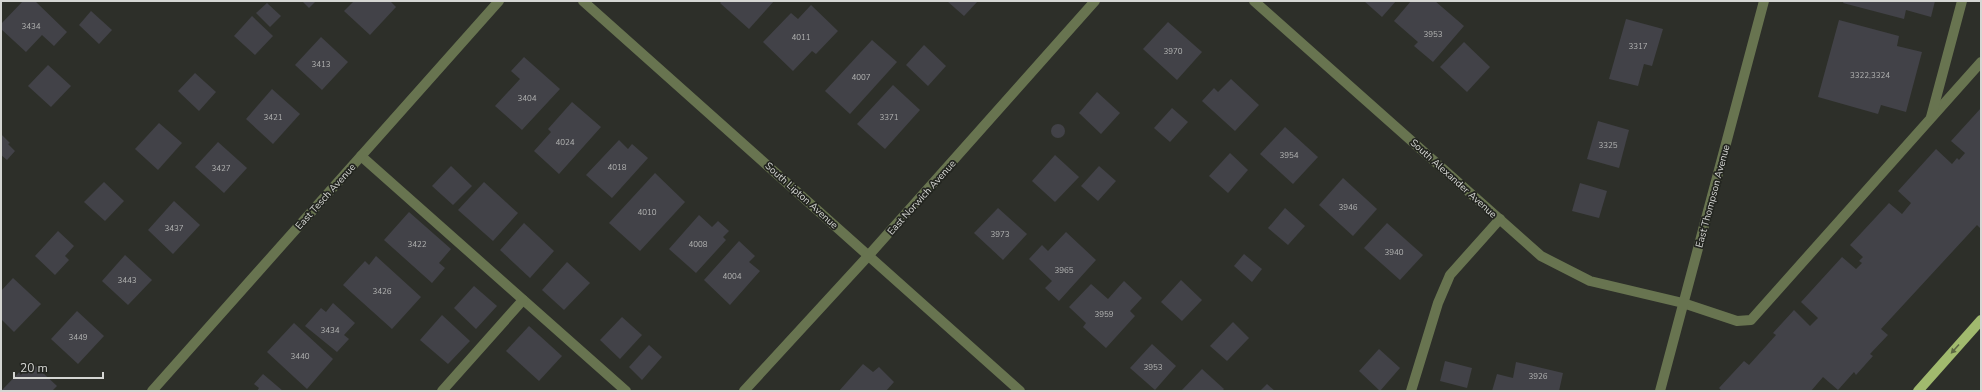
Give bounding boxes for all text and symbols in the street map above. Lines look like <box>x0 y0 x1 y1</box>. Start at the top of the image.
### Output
house number: 3434 <box>21 21 41 32</box>
house number: 3953 <box>1423 29 1443 40</box>
house number: 4011 <box>791 32 811 43</box>
house number: 3317 <box>1628 41 1648 52</box>
house number: 3970 <box>1163 46 1183 57</box>
house number: 3413 <box>311 59 331 70</box>
house number: 3322,3324 <box>1850 70 1890 81</box>
house number: 4007 <box>851 72 871 83</box>
house number: 3404 <box>517 93 537 104</box>
house number: 3421 <box>263 112 283 123</box>
house number: 3371 <box>879 112 899 123</box>
street label: South Alexander Avenue <box>1407 136 1500 221</box>
house number: 4024 <box>555 137 575 148</box>
house number: 3325 <box>1598 140 1618 151</box>
street label: East Thompson Avenue <box>1692 143 1733 249</box>
house number: 3954 <box>1279 150 1299 161</box>
street label: East Norwich Avenue <box>884 157 959 238</box>
street label: South Lipton Avenue <box>762 159 841 232</box>
street label: East Tesch Avenue <box>292 161 359 233</box>
house number: 4018 <box>607 162 627 173</box>
house number: 3427 <box>211 163 231 174</box>
house number: 3946 <box>1338 202 1358 213</box>
house number: 4010 <box>637 207 657 218</box>
house number: 3437 <box>164 223 184 234</box>
house number: 3973 <box>990 229 1010 240</box>
house number: 3422 <box>407 239 427 250</box>
house number: 4008 <box>688 239 708 250</box>
house number: 3940 <box>1384 247 1404 258</box>
house number: 3965 <box>1054 265 1074 276</box>
house number: 4004 <box>722 271 742 282</box>
house number: 3443 <box>117 275 137 286</box>
house number: 3426 <box>372 286 392 297</box>
house number: 3959 <box>1094 309 1114 320</box>
house number: 3434 <box>320 325 340 336</box>
house number: 3449 <box>68 332 88 343</box>
one-way arrow <box>1951 343 1960 354</box>
house number: 3440 <box>290 351 310 362</box>
scale bar <box>14 354 103 380</box>
text: 20 m <box>20 360 48 376</box>
house number: 3953 <box>1143 362 1163 373</box>
house number: 3926 <box>1528 371 1548 382</box>

